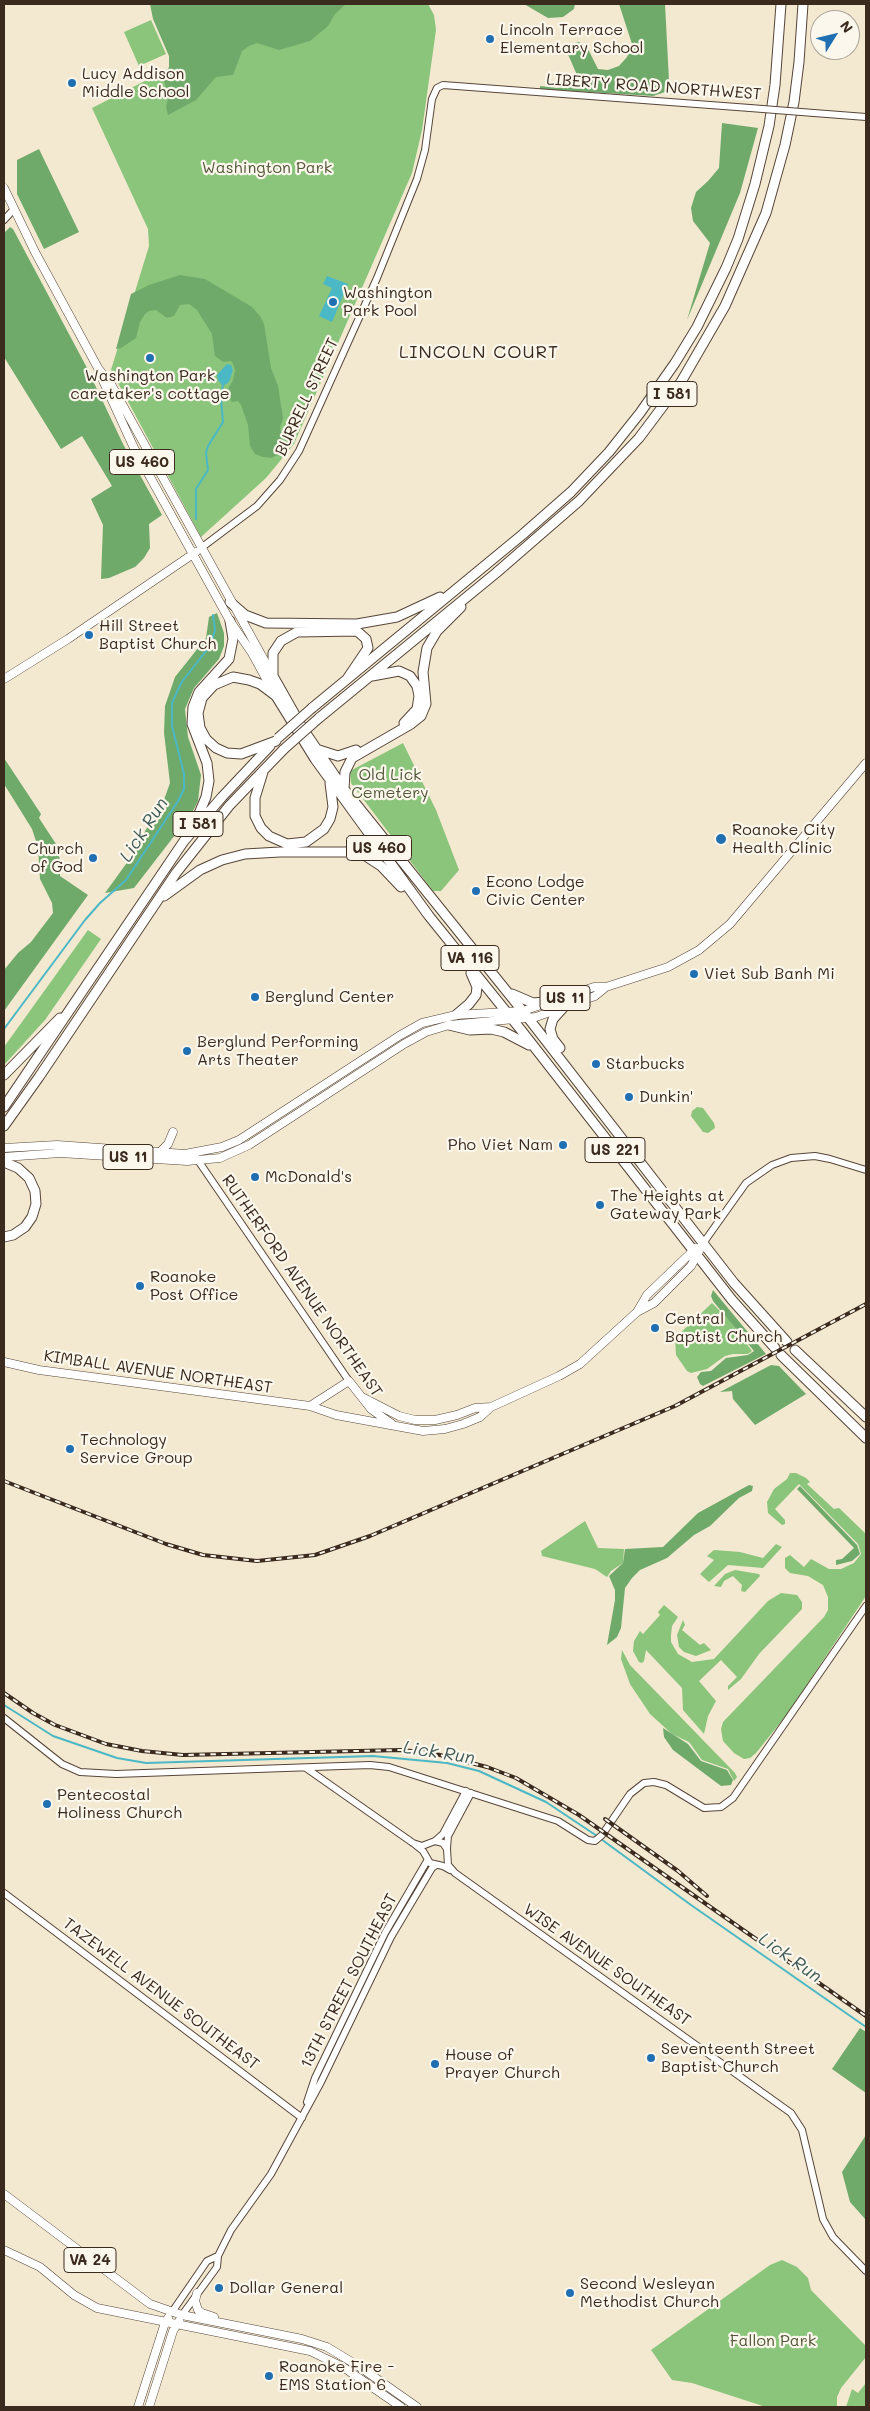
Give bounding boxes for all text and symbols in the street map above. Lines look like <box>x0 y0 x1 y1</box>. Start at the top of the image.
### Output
north arrow <box>810 10 860 60</box>
text: N <box>836 17 858 36</box>
place label: Lincoln Terrace Elementary School <box>500 20 644 58</box>
marker: Lincoln Terrace Elementary School <box>484 33 496 45</box>
place label: Lucy Addison Middle School <box>82 64 189 102</box>
street label: LIBERTY ROAD NORTHWEST <box>546 70 762 104</box>
marker: Lucy Addison Middle School <box>66 77 78 89</box>
park label: Washington Park <box>202 158 332 178</box>
place label: Washington Park Pool <box>343 283 432 321</box>
marker: Washington Park Pool <box>327 296 339 308</box>
street label: BURRELL STREET <box>271 335 343 459</box>
district label: LINCOLN COURT <box>397 341 561 363</box>
marker: Washington Park caretaker's cottage <box>144 352 156 364</box>
place label: Washington Park caretaker's cottage <box>70 366 230 404</box>
road number: I 581 <box>647 382 697 406</box>
road number: US 460 <box>110 450 174 474</box>
place label: Hill Street Baptist Church <box>99 616 216 654</box>
marker: Hill Street Baptist Church <box>83 629 95 641</box>
park label: Old Lick Cemetery <box>351 765 429 803</box>
water label: Lick Run <box>115 794 173 866</box>
road number: I 581 <box>173 812 223 836</box>
place label: Roanoke City Health Clinic <box>732 820 835 858</box>
marker: Roanoke City Health Clinic <box>714 832 728 846</box>
road number: US 460 <box>346 836 412 860</box>
place label: Church of God <box>27 839 83 877</box>
marker: Church of God <box>87 852 99 864</box>
place label: Econo Lodge Civic Center <box>486 872 585 910</box>
marker: Econo Lodge Civic Center <box>470 885 482 897</box>
road number: VA 116 <box>441 946 499 970</box>
place label: Viet Sub Banh Mi <box>704 964 835 984</box>
marker: Viet Sub Banh Mi <box>688 968 700 980</box>
road number: US 11 <box>540 986 590 1010</box>
place label: Berglund Center <box>265 987 394 1007</box>
marker: Berglund Center <box>249 991 261 1003</box>
place label: Berglund Performing Arts Theater <box>197 1032 358 1070</box>
marker: Berglund Performing Arts Theater <box>181 1045 193 1057</box>
place label: Starbucks <box>606 1054 685 1074</box>
marker: Starbucks <box>590 1058 602 1070</box>
place label: Dunkin' <box>639 1087 693 1107</box>
marker: Dunkin' <box>623 1091 635 1103</box>
place label: Pho Viet Nam <box>448 1135 553 1155</box>
road number: US 221 <box>585 1138 645 1162</box>
marker: Pho Viet Nam <box>557 1139 569 1151</box>
road number: US 11 <box>103 1144 153 1170</box>
place label: McDonald's <box>265 1167 352 1187</box>
street label: RUTHERFORD AVENUE NORTHEAST <box>218 1171 386 1401</box>
marker: McDonald's <box>249 1171 261 1183</box>
place label: The Heights at Gateway Park <box>610 1186 724 1224</box>
marker: The Heights at Gateway Park <box>594 1199 606 1211</box>
place label: Roanoke Post Office <box>150 1267 239 1305</box>
marker: Roanoke Post Office <box>134 1280 146 1292</box>
place label: Central Baptist Church <box>665 1309 782 1347</box>
marker: Central Baptist Church <box>649 1322 661 1334</box>
street label: KIMBALL AVENUE NORTHEAST <box>43 1346 273 1398</box>
place label: Technology Service Group <box>80 1430 193 1468</box>
marker: Technology Service Group <box>64 1443 76 1455</box>
water label: Lick Run <box>402 1737 476 1769</box>
place label: Pentecostal Holiness Church <box>57 1785 182 1823</box>
marker: Pentecostal Holiness Church <box>41 1798 53 1810</box>
street label: 13TH STREET SOUTHEAST <box>297 1891 401 2071</box>
street label: WISE AVENUE SOUTHEAST <box>520 1900 694 2030</box>
street label: TAZEWELL AVENUE SOUTHEAST <box>59 1914 263 2074</box>
water label: Lick Run <box>754 1928 826 1988</box>
place label: Seventeenth Street Baptist Church <box>661 2039 815 2077</box>
place label: House of Prayer Church <box>445 2045 560 2083</box>
marker: Seventeenth Street Baptist Church <box>645 2052 657 2064</box>
marker: House of Prayer Church <box>429 2058 441 2070</box>
road number: VA 24 <box>64 2248 116 2272</box>
place label: Second Wesleyan Methodist Church <box>580 2274 719 2312</box>
place label: Dollar General <box>229 2278 343 2298</box>
marker: Dollar General <box>213 2282 225 2294</box>
marker: Second Wesleyan Methodist Church <box>564 2287 576 2299</box>
park label: Fallon Park <box>730 2331 816 2351</box>
place label: Roanoke Fire - EMS Station 6 <box>279 2357 394 2395</box>
marker: Roanoke Fire - EMS Station 6 <box>263 2370 275 2382</box>

